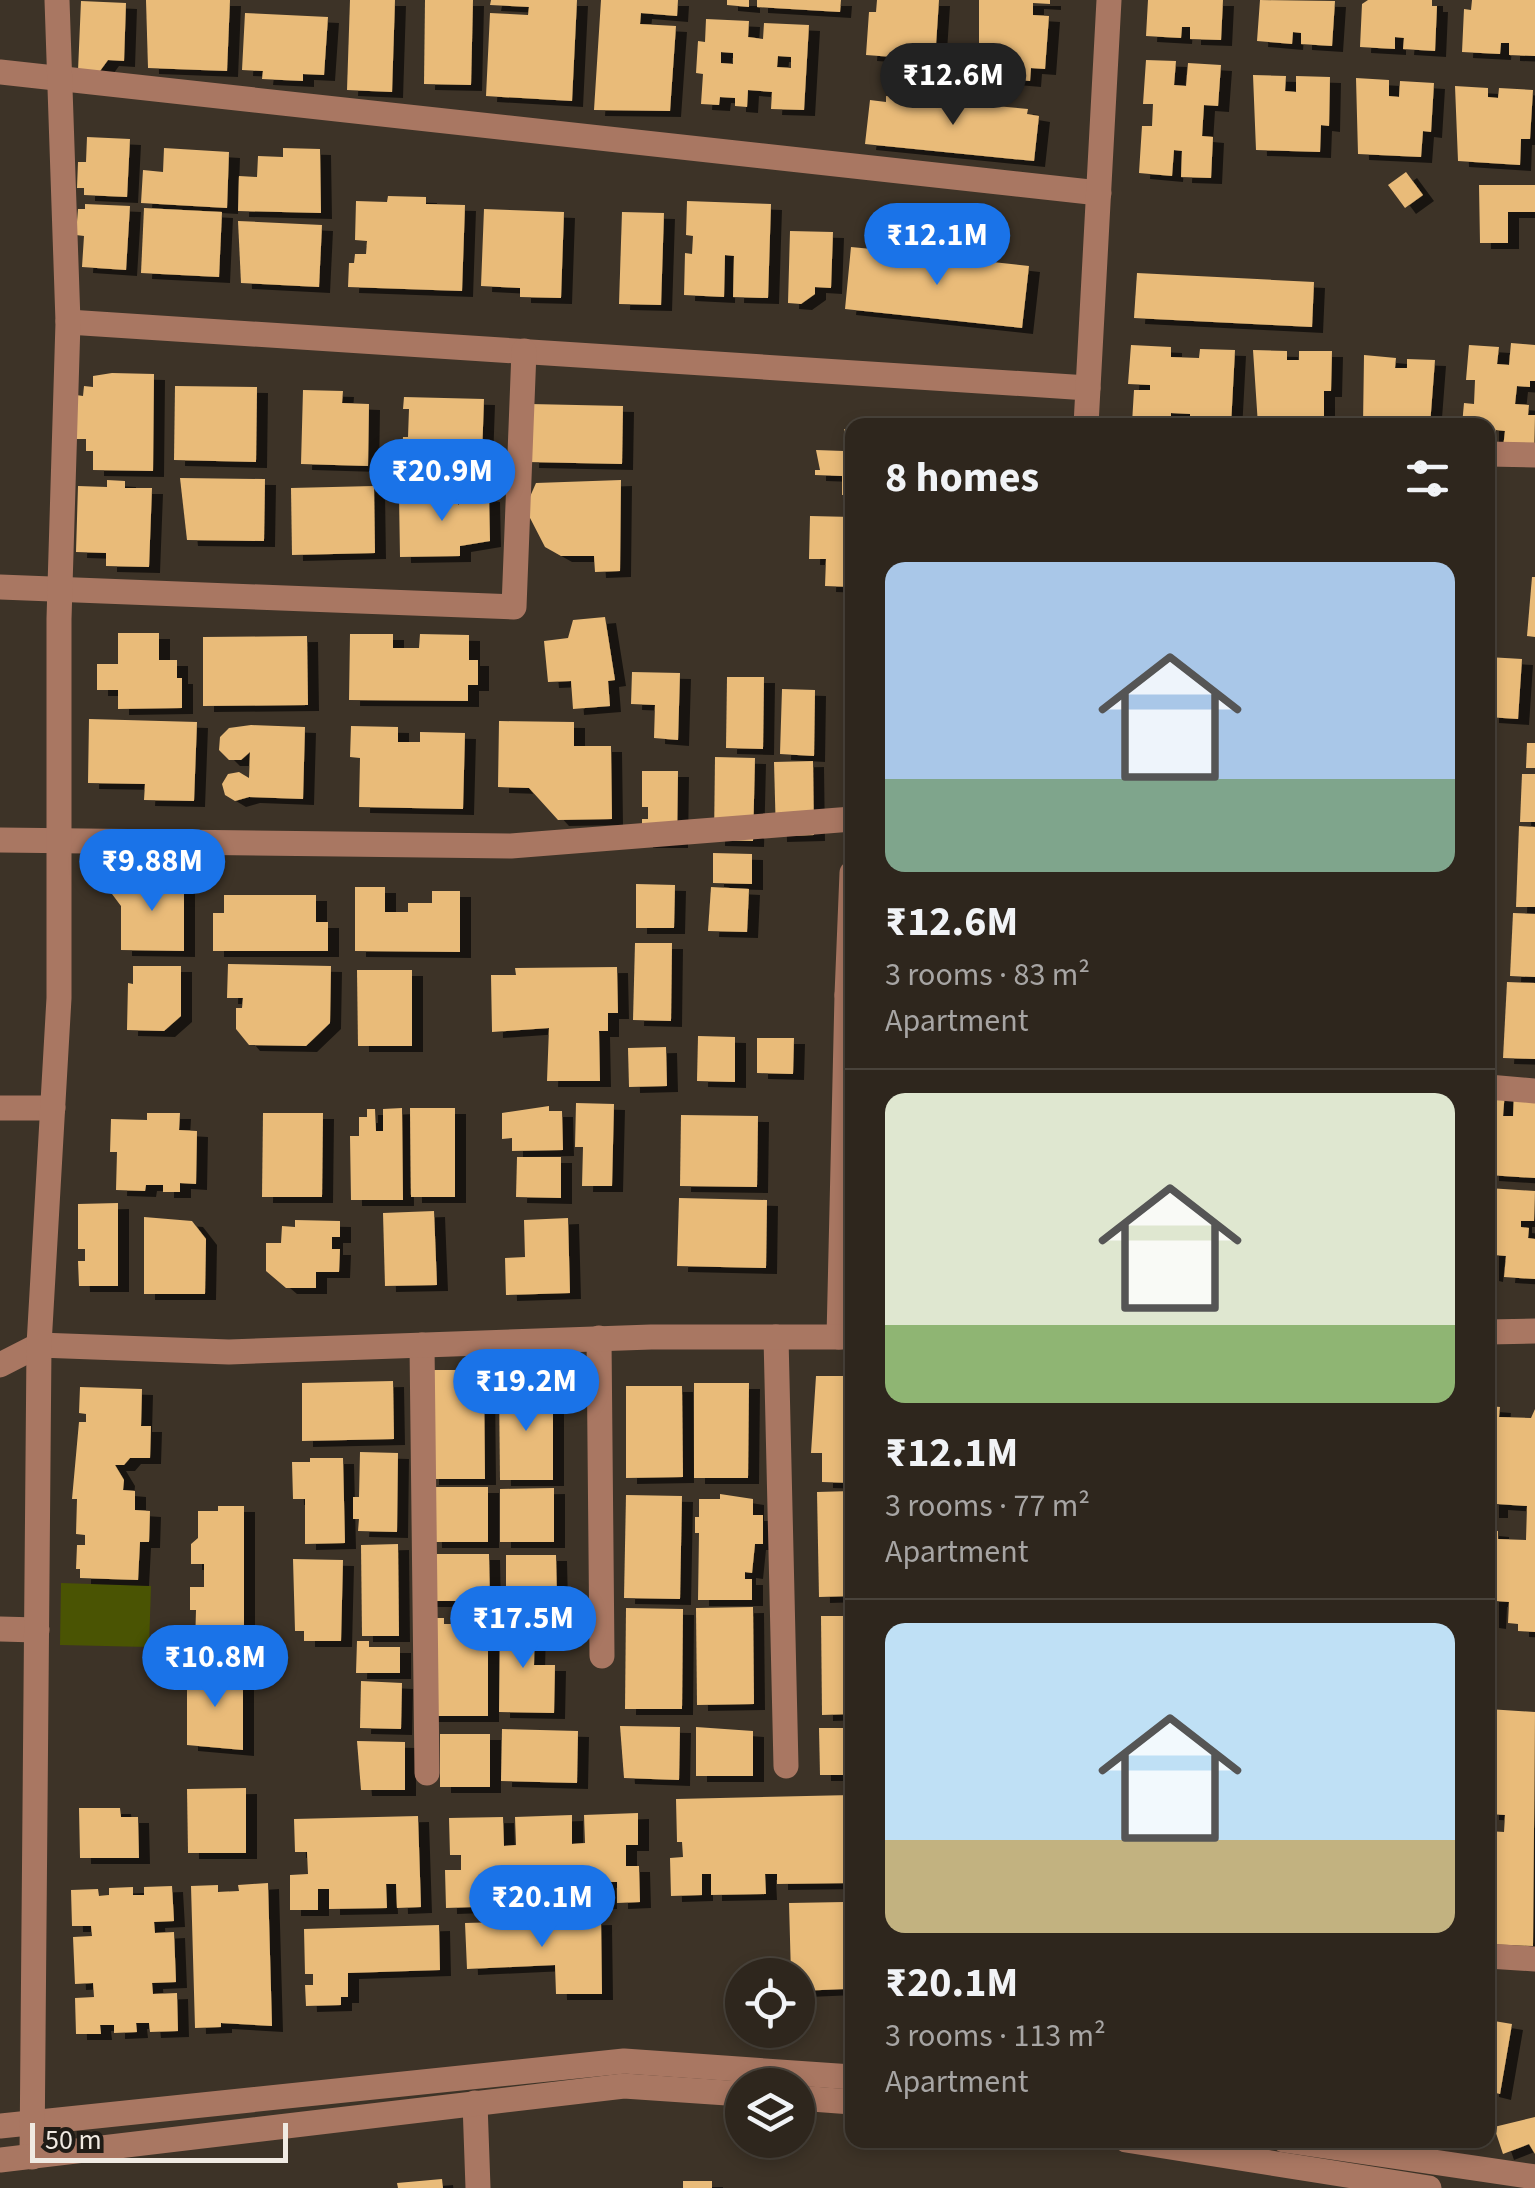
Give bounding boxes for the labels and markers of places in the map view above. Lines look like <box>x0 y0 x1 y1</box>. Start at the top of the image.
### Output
pin: ₹12.6M <box>872 43 1034 128</box>
pin: ₹12.1M <box>856 203 1018 288</box>
pin: ₹20.9M <box>361 439 523 524</box>
pin: ₹9.88M <box>71 829 233 914</box>
pin: ₹19.2M <box>445 1349 607 1434</box>
pin: ₹17.5M <box>442 1586 604 1671</box>
pin: ₹10.8M <box>134 1625 296 1710</box>
pin: ₹20.1M <box>461 1865 623 1950</box>

